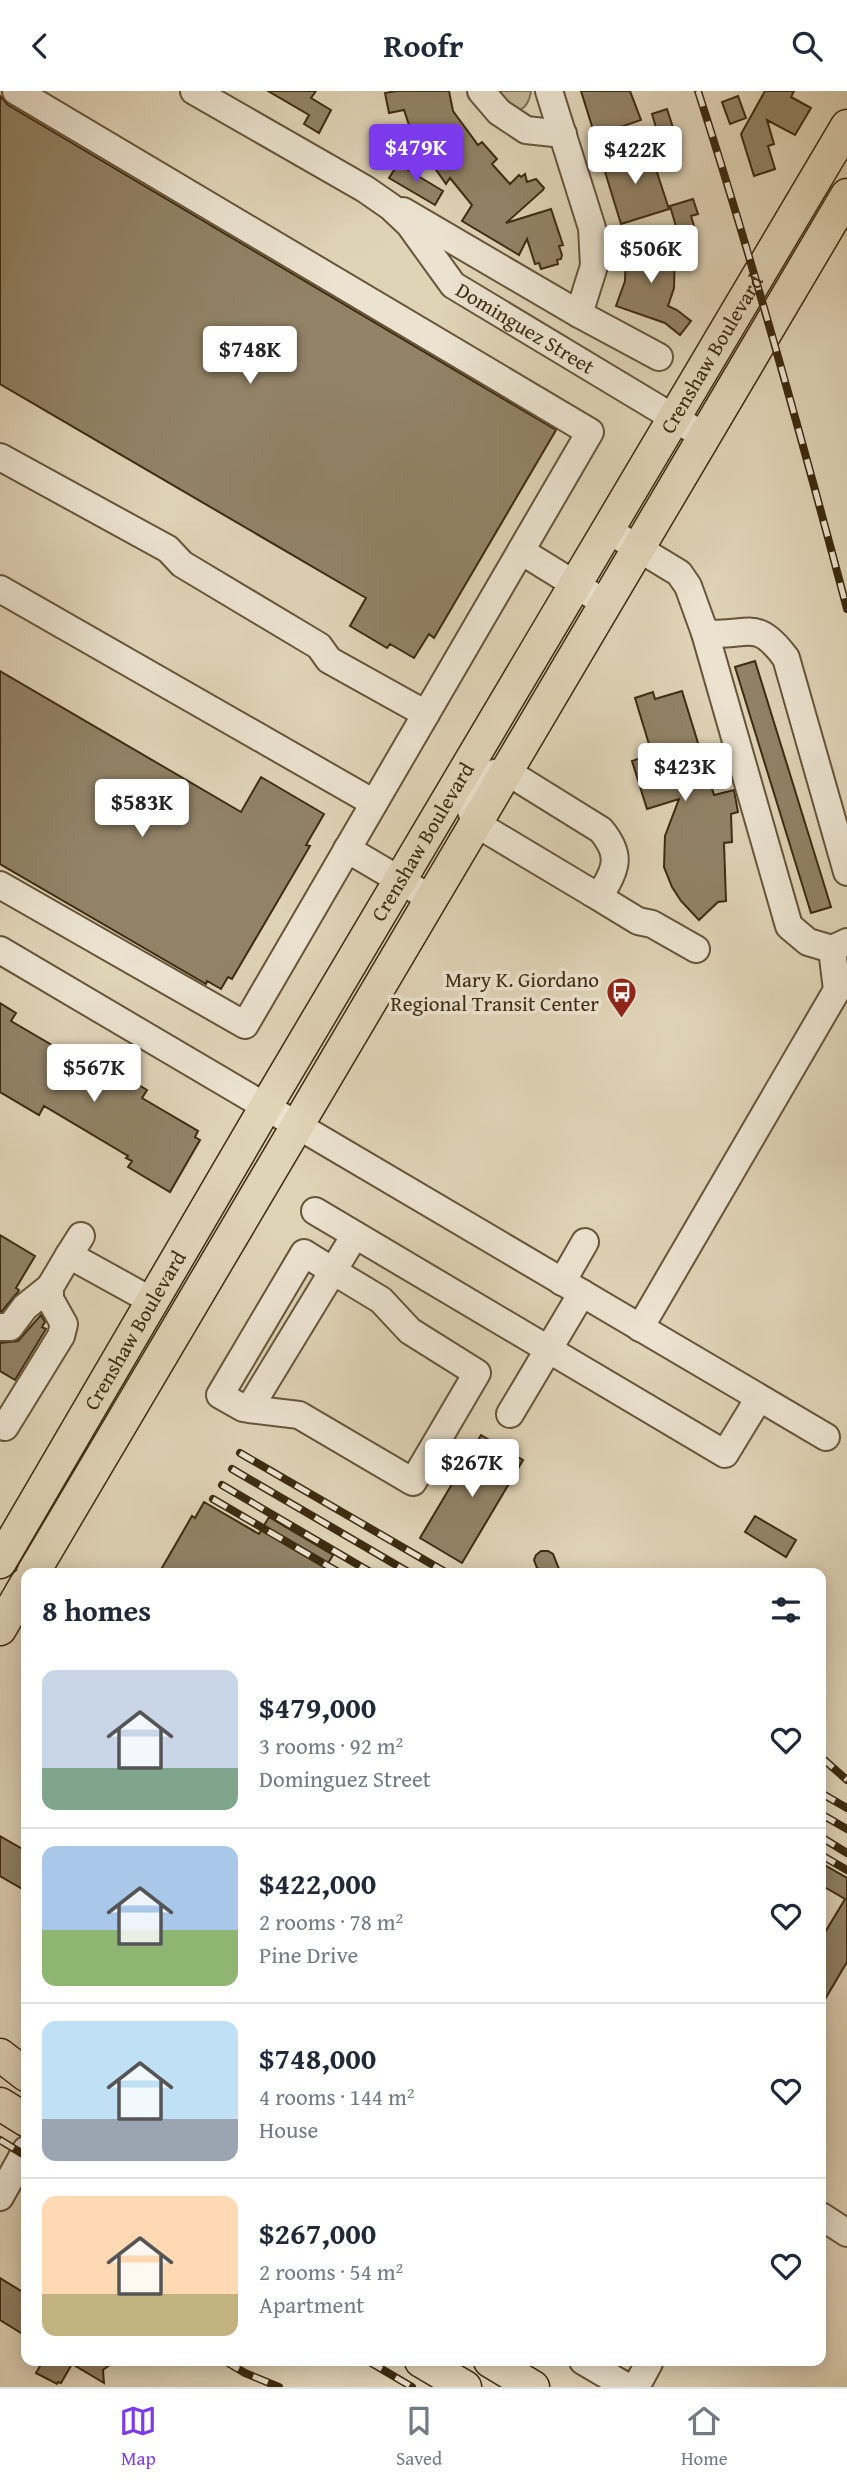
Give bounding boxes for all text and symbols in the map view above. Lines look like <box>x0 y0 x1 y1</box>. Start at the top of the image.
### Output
text: Roofr <box>384 22 463 69</box>
icon: back <box>21 27 59 65</box>
icon: search <box>788 27 826 65</box>
pin: $479K <box>367 125 465 184</box>
pin: $422K <box>586 127 684 186</box>
text: $479K <box>385 130 447 163</box>
text: $422K <box>604 132 666 165</box>
pin: $506K <box>602 225 700 285</box>
text: $506K <box>620 231 682 264</box>
street label: Crenshaw Boulevard <box>652 268 771 439</box>
street label: Dominguez Street <box>450 274 601 382</box>
pin: $748K <box>201 327 299 386</box>
text: $748K <box>219 332 281 365</box>
pin: $423K <box>636 743 734 803</box>
text: $423K <box>654 749 716 782</box>
street label: Crenshaw Boulevard <box>363 756 482 927</box>
pin: $583K <box>93 779 191 839</box>
text: $583K <box>111 785 173 818</box>
place label: Mary K. Giordano Regional Transit Center <box>391 964 599 1019</box>
bus stop icon: Mary K. Giordano Regional Transit Center <box>605 975 639 1019</box>
pin: $567K <box>45 1045 143 1104</box>
text: $567K <box>63 1050 125 1083</box>
street label: Crenshaw Boulevard <box>76 1244 194 1416</box>
pin: $267K <box>423 1439 521 1499</box>
text: $267K <box>441 1445 503 1478</box>
text: 8 homes <box>42 1588 151 1632</box>
icon: filters <box>767 1591 805 1629</box>
text: $479,000 <box>259 1685 376 1729</box>
icon: home <box>98 1698 182 1782</box>
icon: heart <box>767 1721 805 1759</box>
text: 3 rooms · 92 m² <box>259 1729 403 1762</box>
text: Dominguez Street <box>259 1762 431 1795</box>
text: $422,000 <box>259 1861 376 1905</box>
icon: home <box>98 1874 182 1958</box>
icon: heart <box>767 1897 805 1935</box>
text: 2 rooms · 78 m² <box>259 1905 403 1938</box>
text: Pine Drive <box>259 1938 358 1971</box>
text: $748,000 <box>259 2036 376 2080</box>
icon: home <box>98 2049 182 2133</box>
icon: heart <box>767 2072 805 2110</box>
text: 4 rooms · 144 m² <box>259 2080 414 2113</box>
text: House <box>259 2113 318 2146</box>
text: $267,000 <box>259 2211 376 2255</box>
icon: home <box>98 2224 182 2308</box>
icon: heart <box>767 2247 805 2285</box>
text: 2 rooms · 54 m² <box>259 2255 403 2288</box>
text: Apartment <box>259 2288 364 2321</box>
tab: Map <box>119 2402 157 2472</box>
tab: Saved <box>396 2402 442 2472</box>
tab: Home <box>681 2402 728 2472</box>

